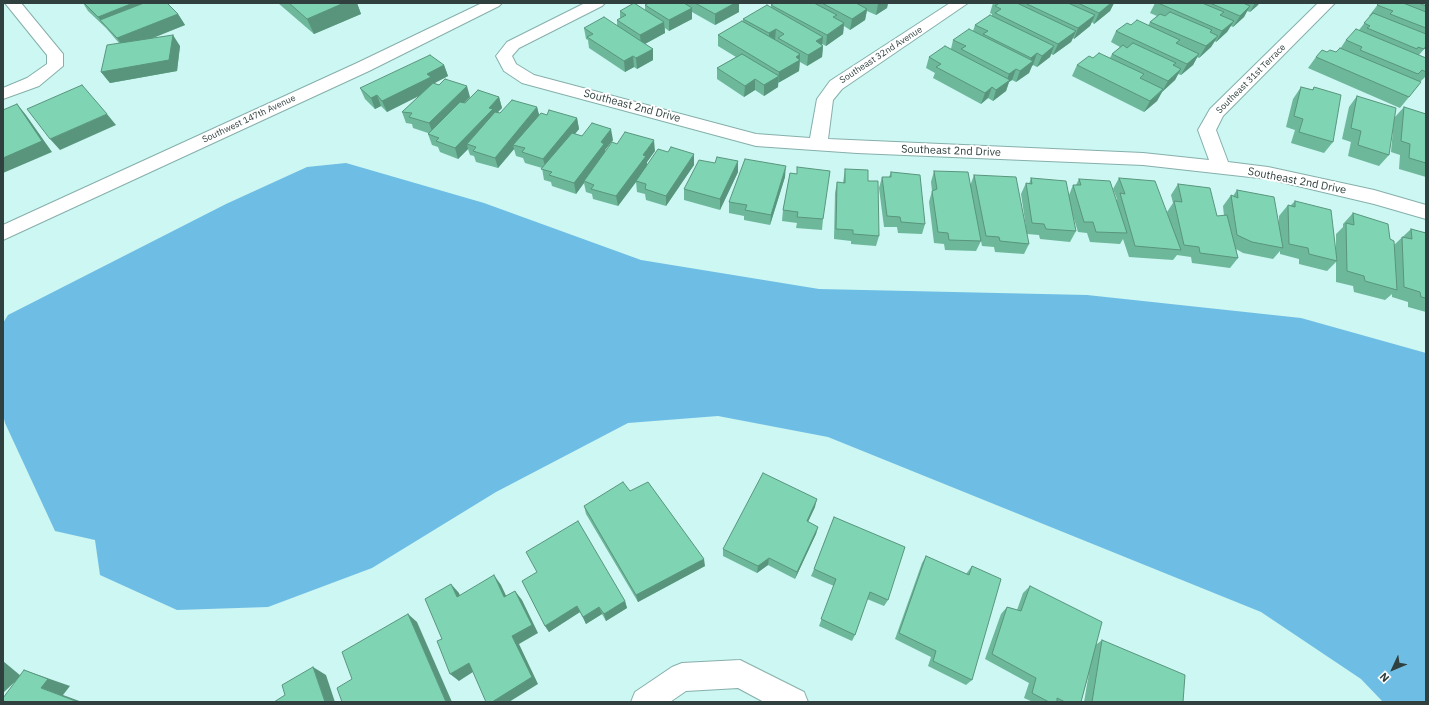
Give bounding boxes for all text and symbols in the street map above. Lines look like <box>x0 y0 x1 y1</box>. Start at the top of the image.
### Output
street label: Southeast 32nd Avenue <box>838 24 924 86</box>
street label: Southeast 31st Terrace <box>1214 42 1288 116</box>
street label: Southeast 2nd Drive <box>582 87 682 125</box>
street label: Southwest 147th Avenue <box>201 93 297 145</box>
street label: Southeast 2nd Drive <box>901 143 1001 159</box>
street label: Southeast 2nd Drive <box>1247 165 1347 197</box>
north arrow <box>1373 649 1413 689</box>
text: N <box>1377 670 1392 685</box>

